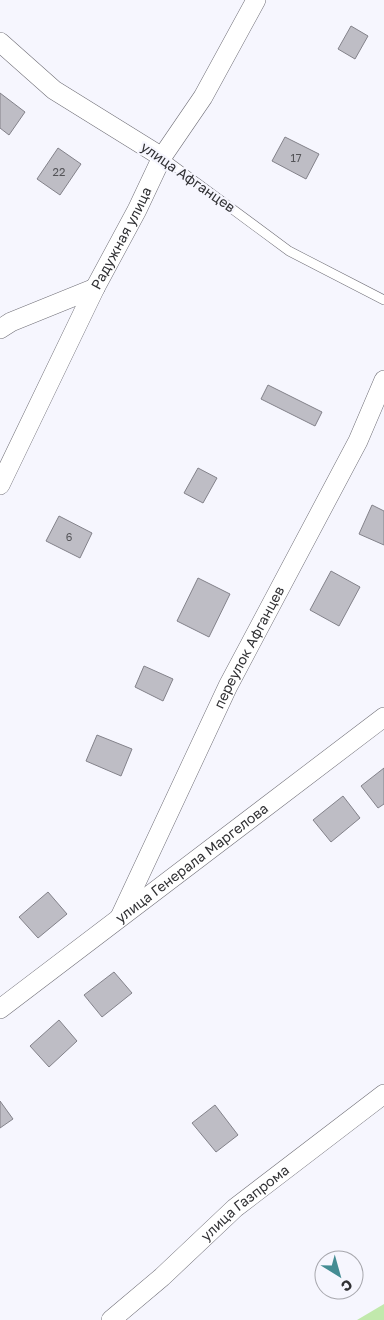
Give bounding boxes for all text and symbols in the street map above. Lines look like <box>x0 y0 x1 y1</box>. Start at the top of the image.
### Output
street label: улица Афганцев <box>138 138 239 216</box>
house number: 17 <box>290 151 302 164</box>
house number: 22 <box>53 165 65 178</box>
street label: Радужная улица <box>87 184 155 292</box>
house number: 6 <box>66 530 73 543</box>
street label: переулок Афганцев <box>210 583 288 711</box>
street label: улица Генерала Маргелова <box>112 799 271 926</box>
street label: улица Газпрома <box>197 1161 292 1244</box>
north arrow <box>314 1250 364 1300</box>
text: С <box>338 1276 356 1296</box>

